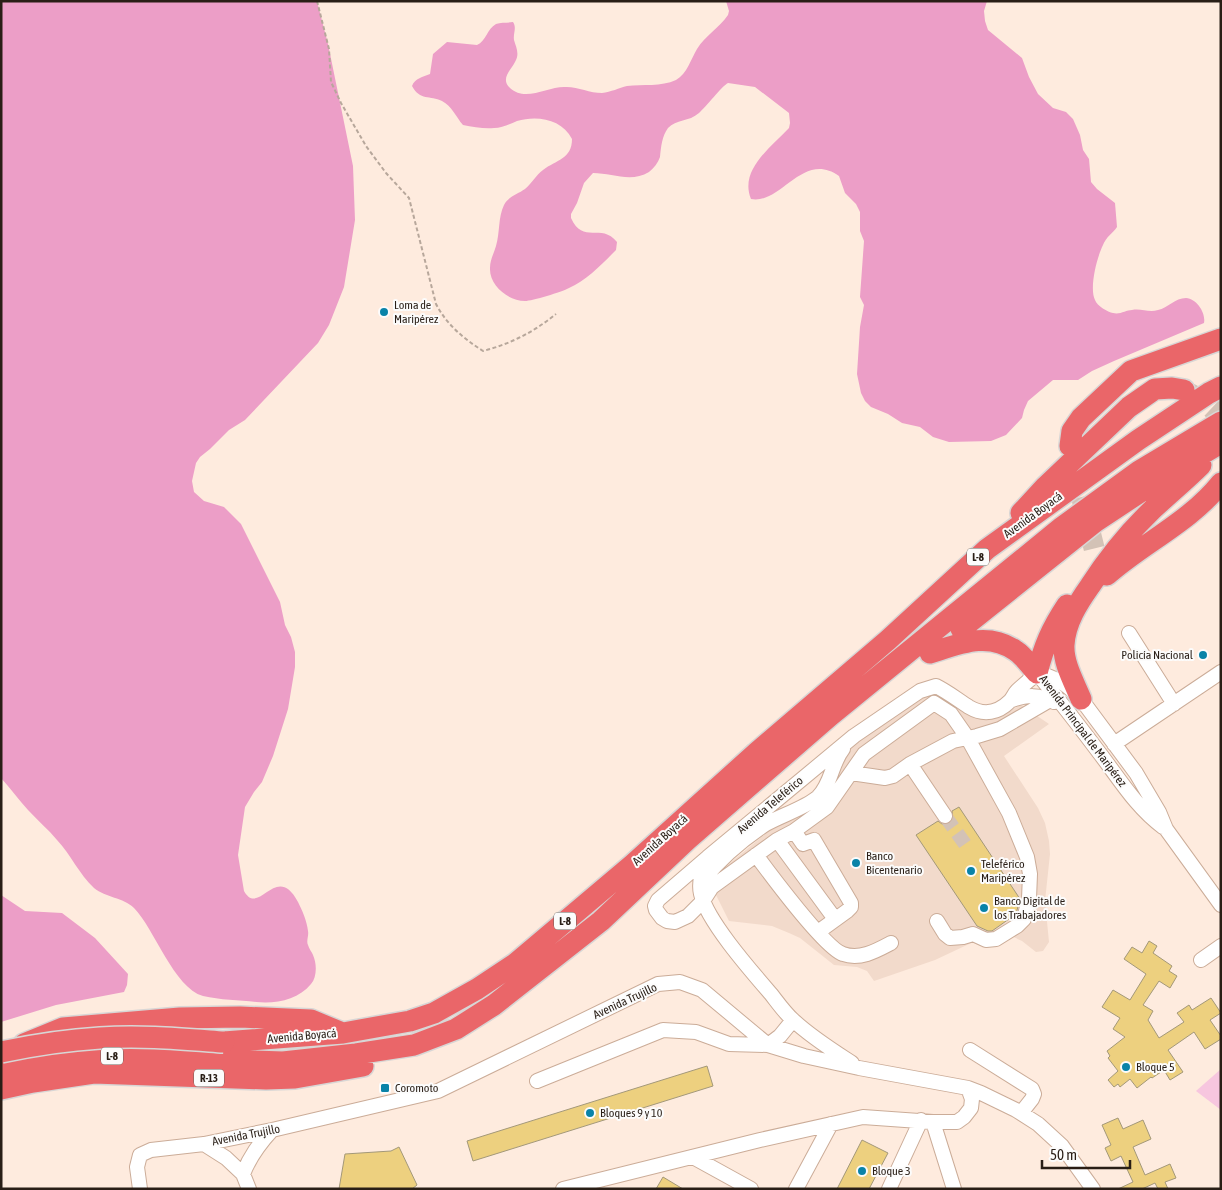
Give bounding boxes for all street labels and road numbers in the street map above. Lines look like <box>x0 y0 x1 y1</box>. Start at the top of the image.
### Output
street label: Avenida Boyacá <box>1001 489 1065 541</box>
road number: L-8 <box>967 548 989 566</box>
street label: Avenida Principal de Maripérez <box>1036 672 1130 790</box>
street label: Avenida Teleférico <box>734 773 806 836</box>
street label: Avenida Boyacá <box>630 812 690 868</box>
road number: L-8 <box>554 912 576 929</box>
street label: Avenida Trujillo <box>591 980 660 1022</box>
street label: Avenida Boyacá <box>267 1026 337 1046</box>
road number: L-8 <box>101 1048 123 1064</box>
road number: R-13 <box>194 1070 224 1086</box>
street label: Avenida Trujillo <box>211 1121 282 1148</box>

